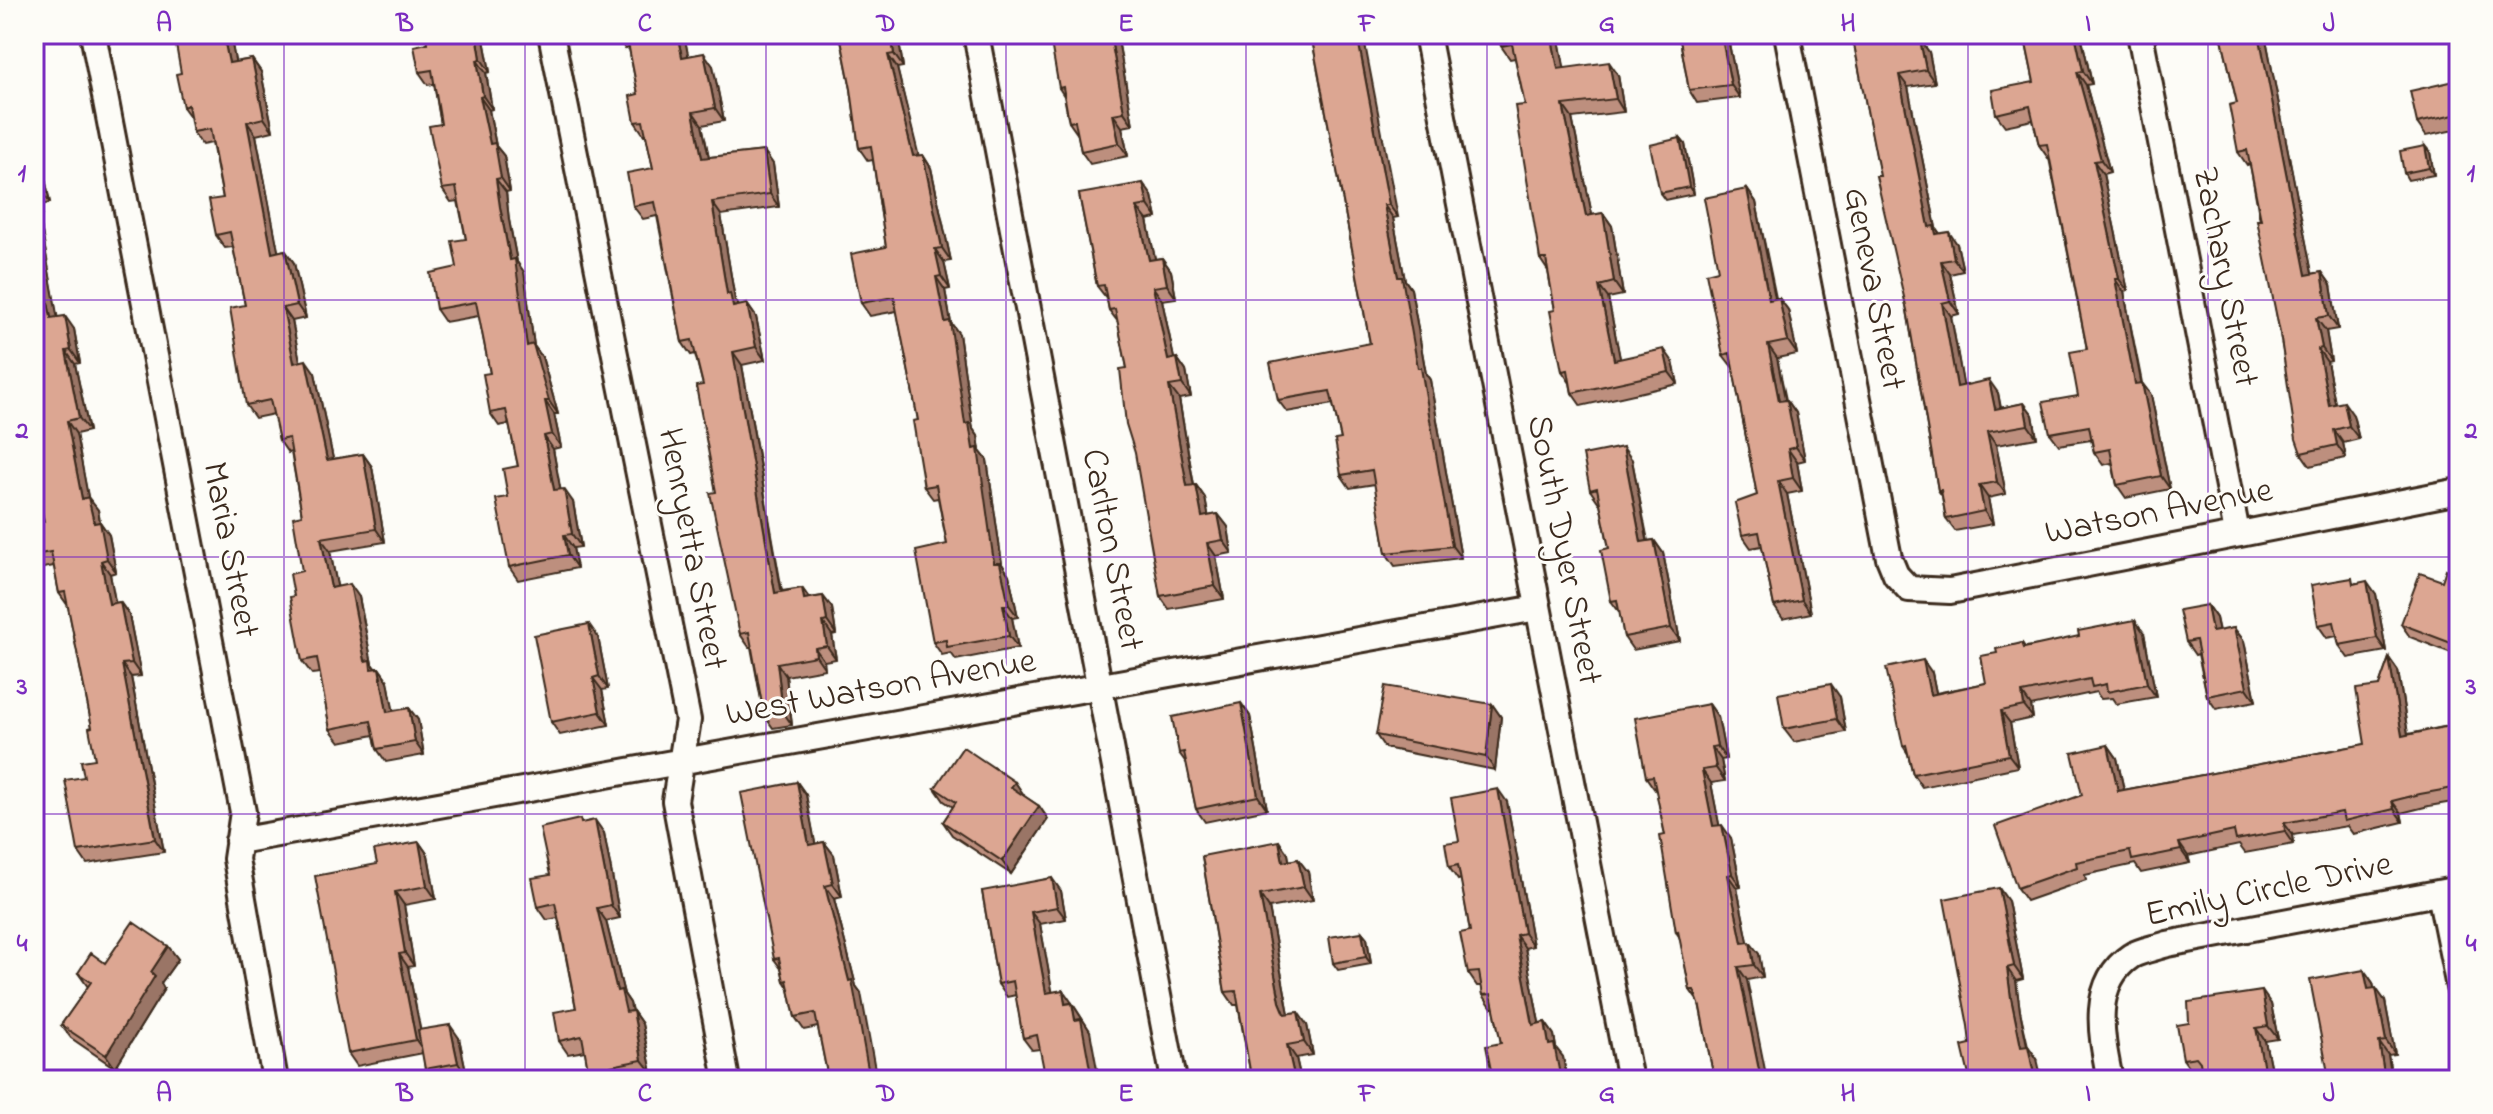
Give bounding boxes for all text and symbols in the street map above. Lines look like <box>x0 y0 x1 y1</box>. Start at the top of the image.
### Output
text: A <box>156 6 172 44</box>
text: B <box>395 6 414 44</box>
text: C <box>638 6 652 44</box>
text: D <box>875 6 896 44</box>
text: E <box>1118 6 1134 44</box>
text: F <box>1357 6 1376 44</box>
text: G <box>1599 6 1615 44</box>
text: H <box>1840 6 1856 44</box>
text: I <box>2085 6 2091 44</box>
text: J <box>2323 6 2335 44</box>
text: 1 <box>18 156 27 194</box>
text: 1 <box>2467 156 2476 194</box>
street label: Zachary Street <box>2177 162 2271 392</box>
street label: Geneva Street <box>1827 183 1919 395</box>
street label: South Dyer Street <box>1511 410 1615 690</box>
text: 2 <box>15 413 29 451</box>
text: 2 <box>2464 413 2478 451</box>
street label: Henryetta Street <box>642 423 740 675</box>
street label: Carlton Street <box>1065 444 1157 656</box>
street label: Maria Street <box>186 458 272 642</box>
street label: Watson Avenue <box>2041 465 2278 561</box>
street label: West Watson Avenue <box>722 635 1041 742</box>
text: 3 <box>16 669 28 707</box>
text: 3 <box>2465 669 2477 707</box>
street label: Emily Circle Drive <box>2141 839 2398 943</box>
text: 4 <box>17 926 28 964</box>
text: 4 <box>2466 926 2477 964</box>
text: A <box>156 1076 172 1114</box>
text: B <box>395 1076 414 1114</box>
text: C <box>638 1076 652 1114</box>
text: D <box>875 1076 896 1114</box>
text: E <box>1118 1076 1134 1114</box>
text: F <box>1357 1076 1376 1114</box>
text: G <box>1599 1076 1615 1114</box>
text: H <box>1840 1076 1856 1114</box>
text: I <box>2085 1076 2091 1114</box>
text: J <box>2323 1076 2335 1114</box>

